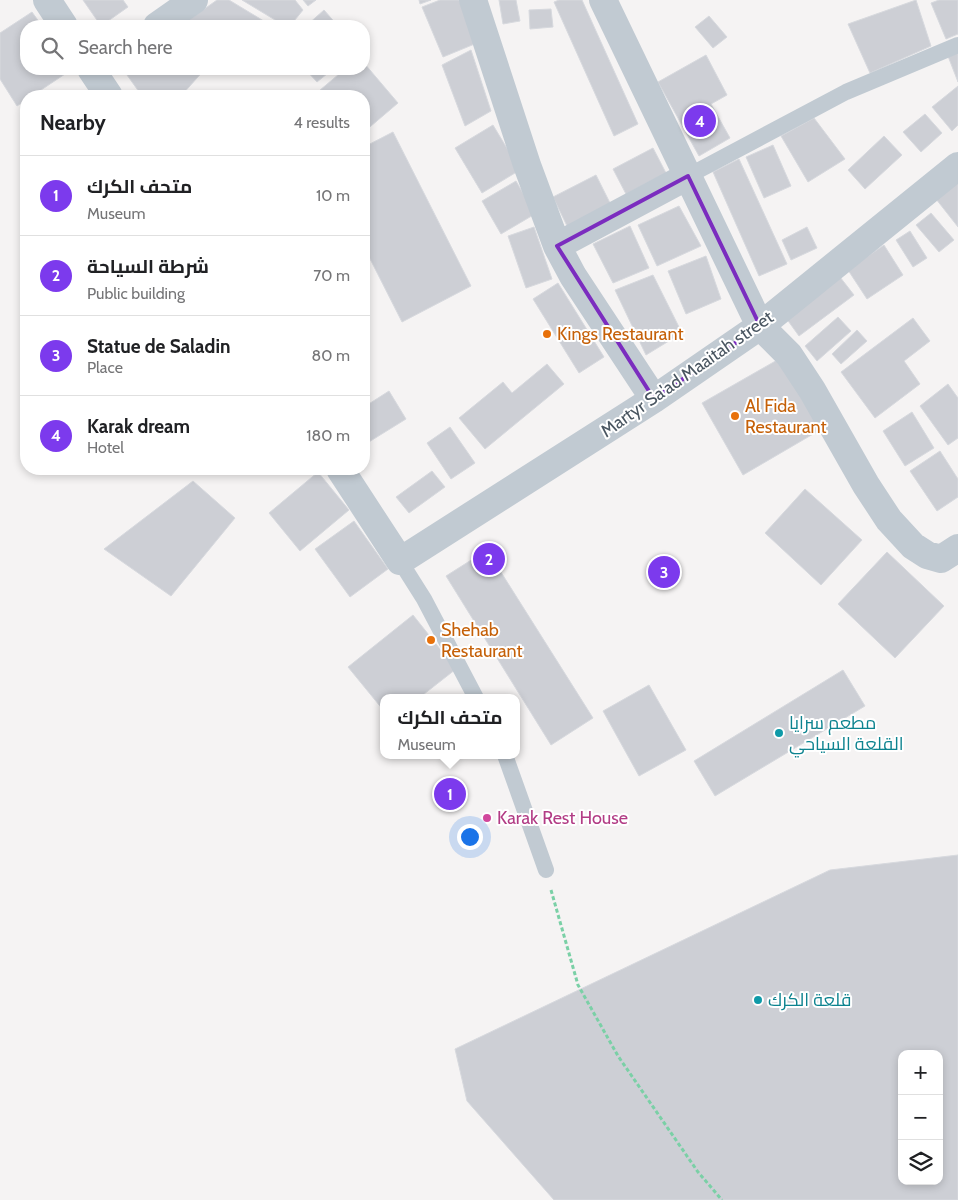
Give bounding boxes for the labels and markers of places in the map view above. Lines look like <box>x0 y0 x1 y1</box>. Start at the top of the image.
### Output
pin: 4 <box>684 102 716 140</box>
place label: Kings Restaurant <box>557 323 683 345</box>
marker: Kings Restaurant <box>541 328 553 340</box>
place label: Al Fida Restaurant <box>745 395 827 438</box>
marker: Al Fida Restaurant <box>729 410 741 422</box>
pin: 2 <box>473 540 505 578</box>
pin: 3 <box>648 553 680 591</box>
place label: Shehab Restaurant <box>441 619 523 662</box>
marker: Shehab Restaurant <box>425 634 437 646</box>
place label: مطعم سرايا القلعة السياحي <box>789 712 904 758</box>
marker: مطعم سرايا القلعة السياحي <box>773 727 785 739</box>
pin: 1 <box>434 775 466 813</box>
place label: Karak Rest House <box>497 807 628 829</box>
marker: Karak Rest House <box>481 812 493 824</box>
place label: قلعة الكرك <box>768 989 852 1011</box>
marker: قلعة الكرك <box>752 994 764 1006</box>

